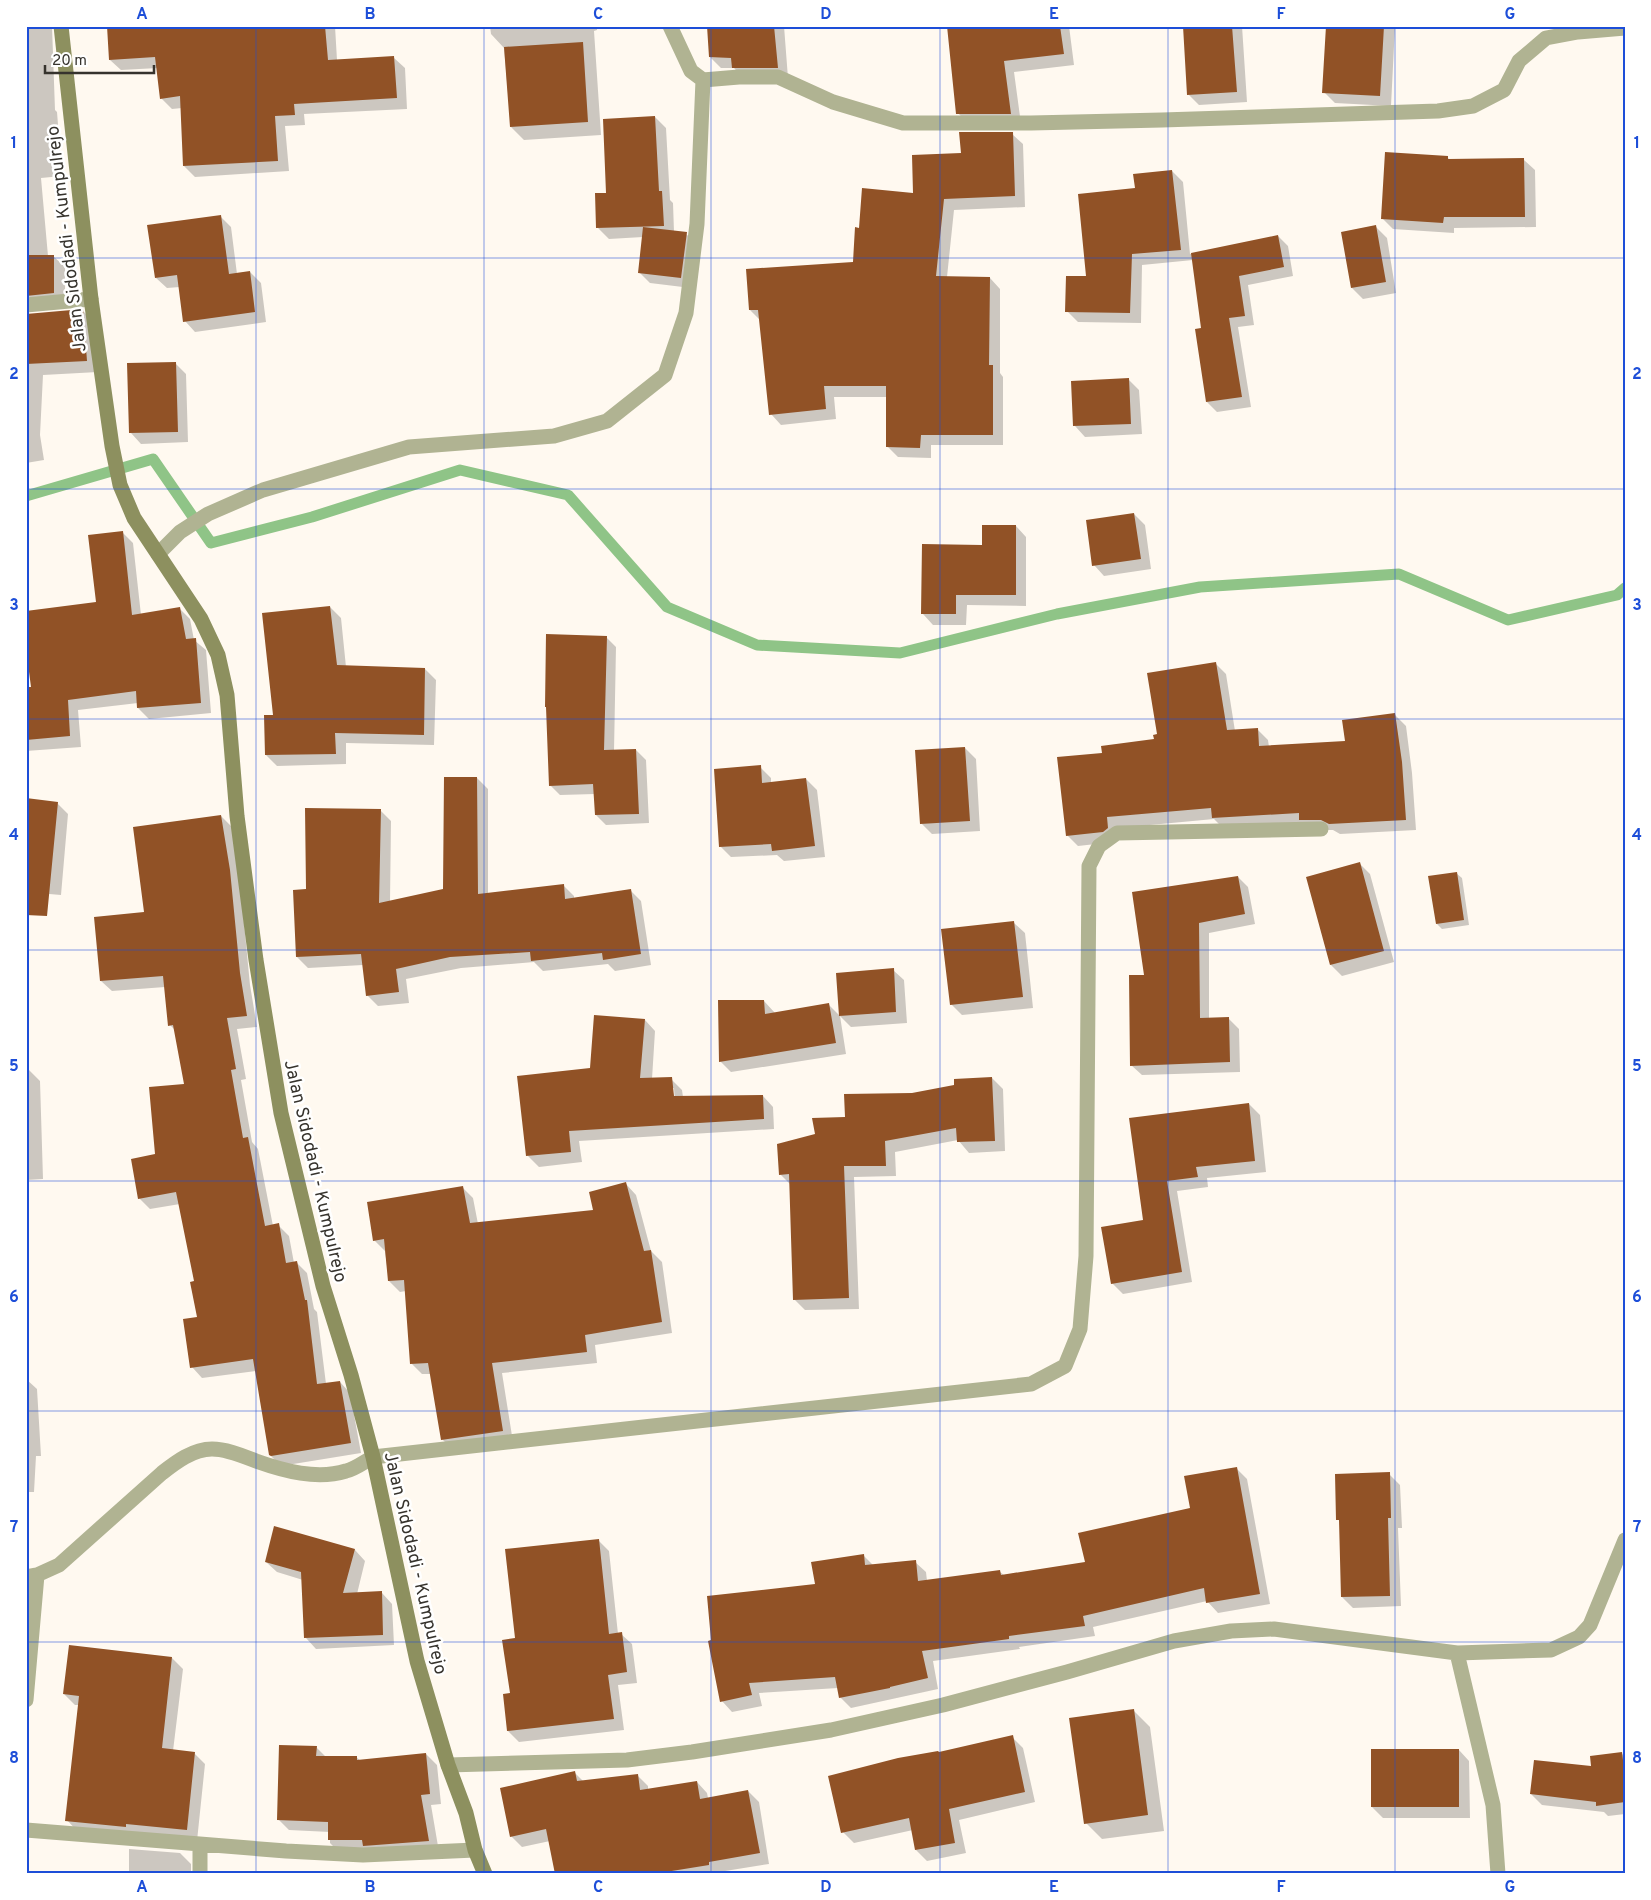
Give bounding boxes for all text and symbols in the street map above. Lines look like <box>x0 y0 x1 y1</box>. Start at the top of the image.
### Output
text: A <box>136 5 148 25</box>
text: B <box>364 5 376 25</box>
text: C <box>593 5 603 25</box>
text: D <box>820 5 832 25</box>
text: E <box>1049 5 1059 25</box>
text: F <box>1276 5 1286 25</box>
text: G <box>1505 5 1515 25</box>
scale bar <box>45 42 154 74</box>
text: 20 m <box>52 52 87 71</box>
street label: Jalan Sidodadi - Kumpulrejo <box>42 125 93 353</box>
text: 1 <box>11 134 17 154</box>
text: 1 <box>1634 134 1640 154</box>
text: 2 <box>9 365 19 385</box>
text: 2 <box>1632 365 1642 385</box>
text: 3 <box>9 596 19 616</box>
text: 3 <box>1632 596 1642 616</box>
text: 4 <box>9 826 19 846</box>
text: 4 <box>1632 826 1642 846</box>
text: 5 <box>9 1057 19 1077</box>
text: 5 <box>1632 1057 1642 1077</box>
street label: Jalan Sidodadi - Kumpulrejo <box>278 1058 351 1285</box>
text: 6 <box>9 1288 19 1308</box>
text: 6 <box>1632 1288 1642 1308</box>
street label: Jalan Sidodadi - Kumpulrejo <box>378 1450 451 1677</box>
text: 7 <box>10 1518 18 1538</box>
text: 7 <box>1633 1518 1641 1538</box>
text: 8 <box>9 1749 19 1769</box>
text: 8 <box>1632 1749 1642 1769</box>
text: A <box>136 1878 148 1898</box>
text: B <box>364 1878 376 1898</box>
text: C <box>593 1878 603 1898</box>
text: D <box>820 1878 832 1898</box>
text: E <box>1049 1878 1059 1898</box>
text: F <box>1276 1878 1286 1898</box>
text: G <box>1505 1878 1515 1898</box>

